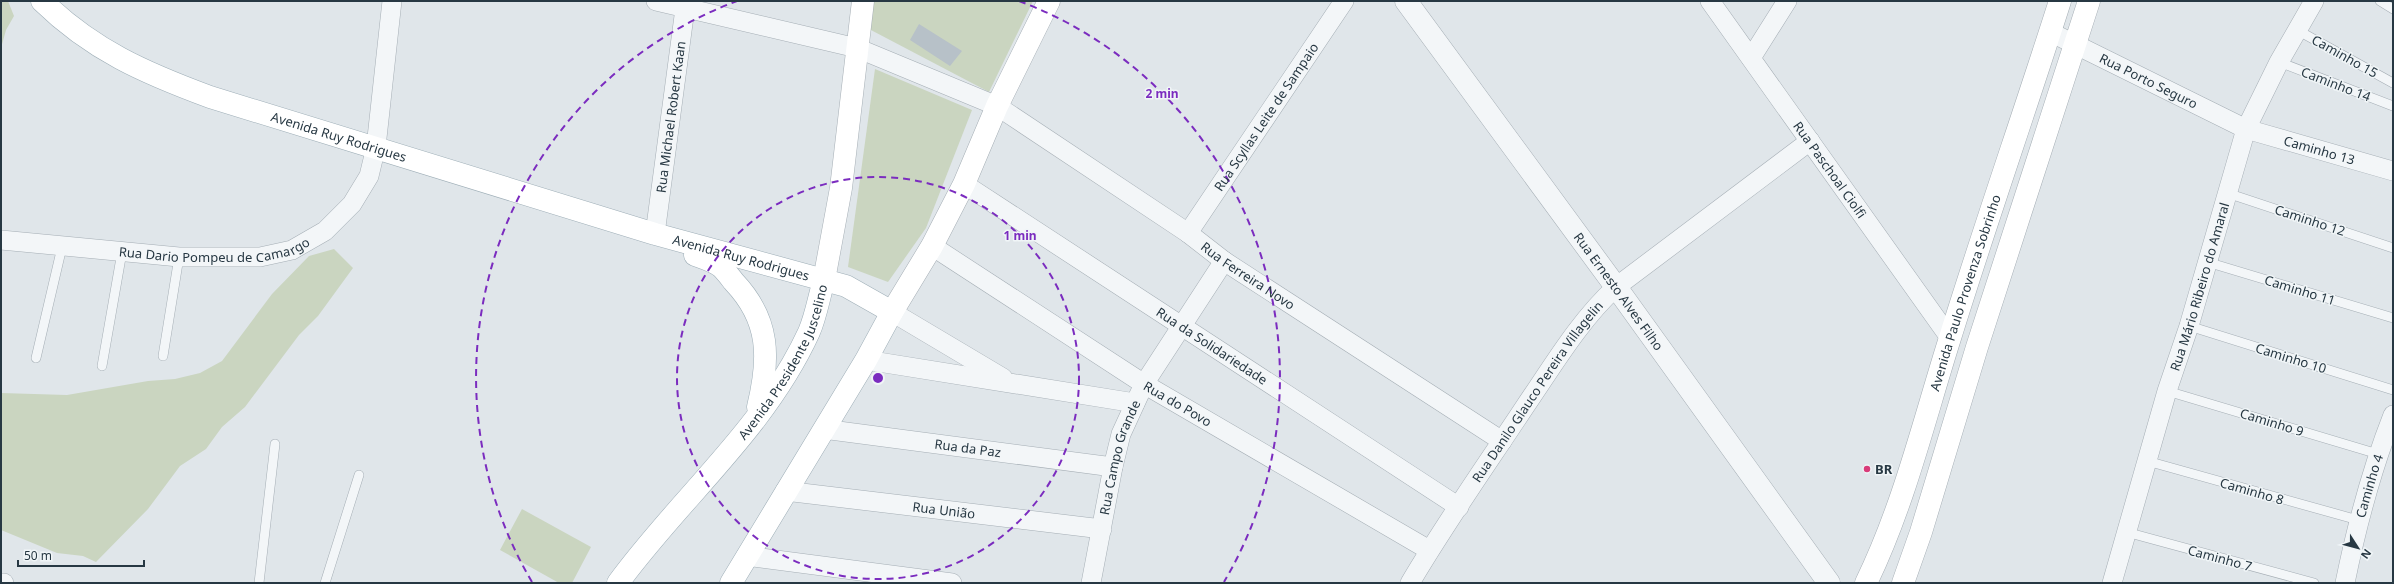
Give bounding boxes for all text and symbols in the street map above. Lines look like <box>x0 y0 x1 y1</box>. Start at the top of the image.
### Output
street label: Caminho 15 <box>2309 30 2381 82</box>
street label: Rua Scyllas Leite de Sampaio <box>1210 39 1323 195</box>
street label: Rua Michael Robert Kaan <box>652 40 690 194</box>
street label: Rua Porto Seguro <box>2096 49 2201 113</box>
street label: Caminho 14 <box>2299 62 2374 106</box>
text: 2 min <box>1145 85 1179 102</box>
street label: Avenida Ruy Rodrigues <box>269 107 409 166</box>
street label: Rua Paschoal Ciolfi <box>1789 118 1871 222</box>
street label: Caminho 13 <box>2282 131 2357 169</box>
street label: Avenida Paulo Provenza Sobrinho <box>1925 192 2005 393</box>
street label: Rua Mário Ribeiro do Amaral <box>2165 200 2233 373</box>
street label: Caminho 12 <box>2272 200 2348 240</box>
text: 1 min <box>1003 227 1037 244</box>
street label: Rua Ernesto Alves Filho <box>1570 229 1668 354</box>
street label: Avenida Ruy Rodrigues <box>671 230 811 285</box>
street label: Rua Dario Pompeu de Camargo <box>118 233 313 266</box>
street label: Rua Ferreira Novo <box>1197 237 1299 314</box>
street label: Caminho 11 <box>2262 271 2338 309</box>
street label: Avenida Presidente Juscelino <box>734 282 831 443</box>
street label: Rua Danilo Glauco Pereira Villagelin <box>1468 297 1607 486</box>
street label: Rua da Solidariedade <box>1153 303 1271 389</box>
street label: Caminho 10 <box>2253 339 2329 377</box>
centre of rings <box>871 371 885 385</box>
street label: Rua do Povo <box>1140 377 1215 431</box>
street label: Rua Campo Grande <box>1095 397 1144 516</box>
street label: Caminho 9 <box>2238 404 2306 440</box>
street label: Rua da Paz <box>933 435 1002 461</box>
street label: Caminho 4 <box>2351 451 2387 520</box>
place label: BR <box>1875 460 1893 478</box>
marker: BR <box>1862 464 1872 474</box>
street label: Caminho 8 <box>2218 473 2286 509</box>
street label: Rua União <box>912 497 976 523</box>
north arrow <box>2338 528 2378 568</box>
street label: Caminho 7 <box>2186 541 2254 575</box>
scale bar <box>18 542 144 568</box>
text: N <box>2358 546 2375 562</box>
text: 50 m <box>24 547 52 564</box>

